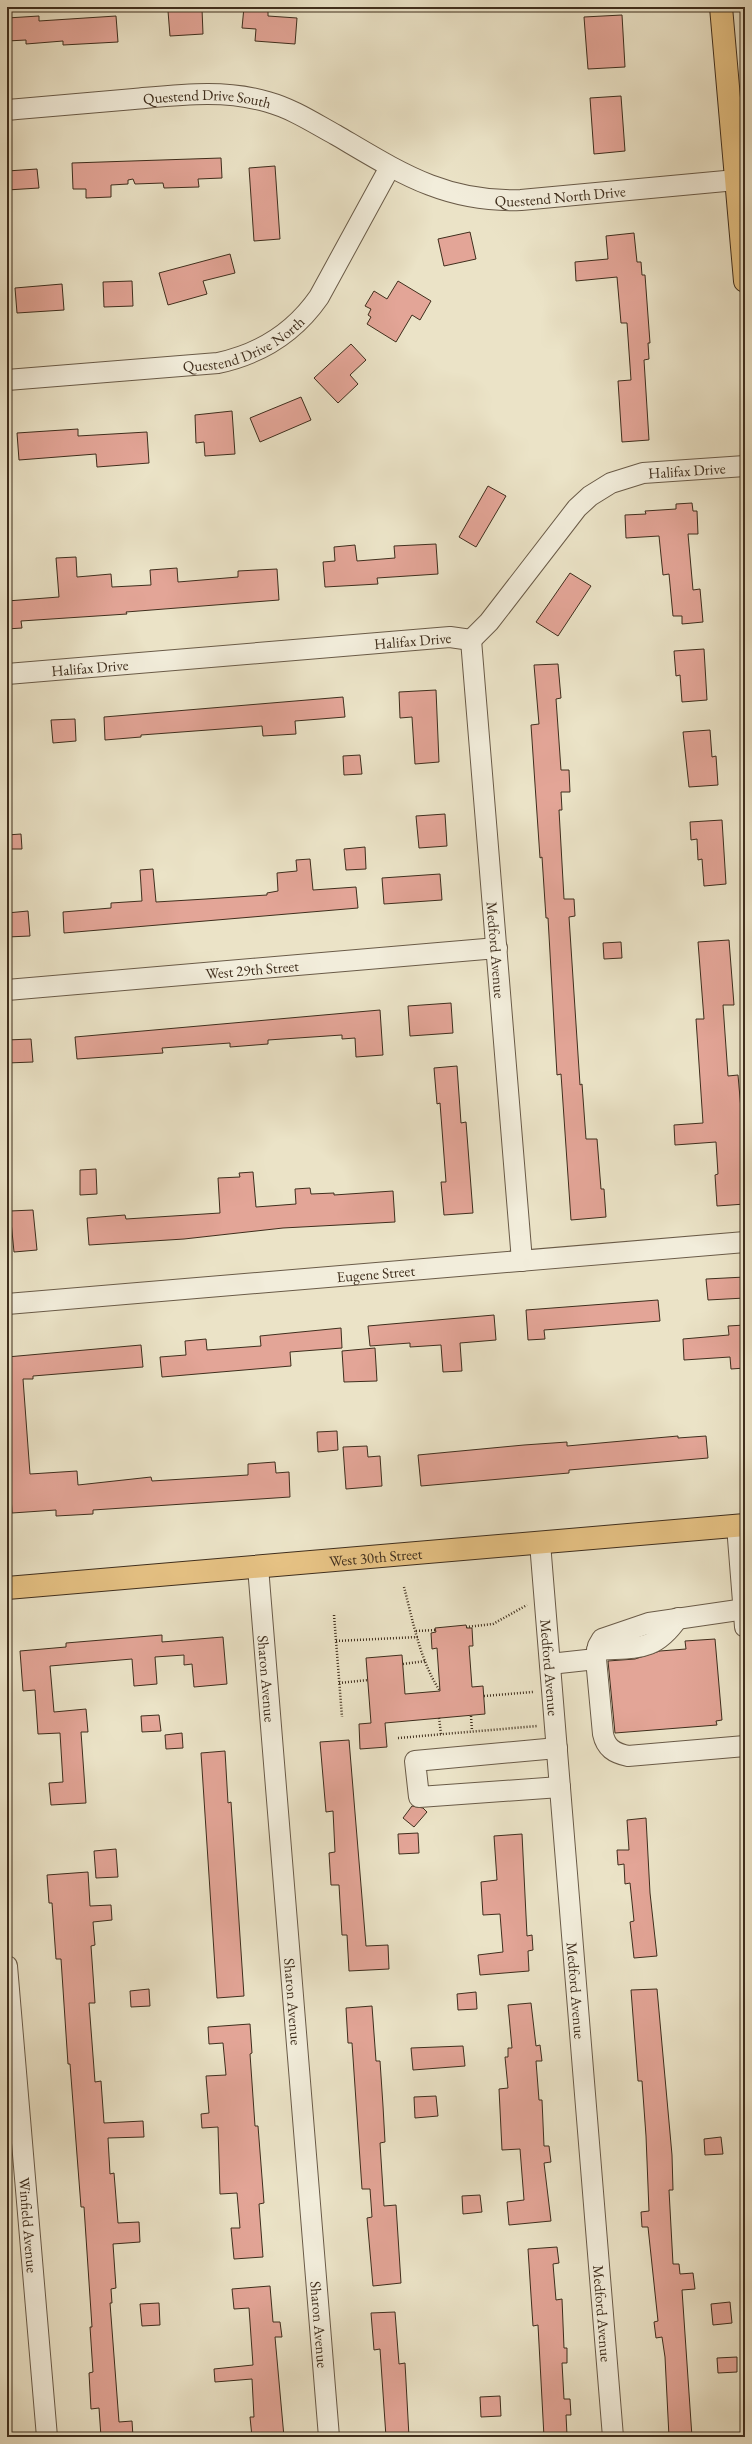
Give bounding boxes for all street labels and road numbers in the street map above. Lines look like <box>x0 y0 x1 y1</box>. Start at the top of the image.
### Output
street label: Questend Drive South <box>142 85 274 112</box>
street label: Questend North Drive <box>494 181 626 210</box>
street label: Questend Drive North <box>182 312 308 375</box>
street label: Halifax Drive <box>647 458 726 482</box>
street label: Halifax Drive <box>373 627 452 653</box>
street label: Halifax Drive <box>50 654 129 680</box>
street label: Medford Avenue <box>483 901 510 999</box>
street label: West 29th Street <box>205 956 300 982</box>
street label: Eugene Street <box>336 1260 416 1286</box>
street label: West 30th Street <box>328 1543 423 1570</box>
street label: Medford Avenue <box>537 1618 564 1717</box>
street label: Sharon Avenue <box>254 1634 280 1723</box>
street label: Medford Avenue <box>563 1941 590 2040</box>
street label: Sharon Avenue <box>280 1957 306 2046</box>
street label: Winfield Avenue <box>15 2176 43 2274</box>
street label: Medford Avenue <box>589 2264 616 2363</box>
street label: Sharon Avenue <box>307 2280 333 2369</box>

